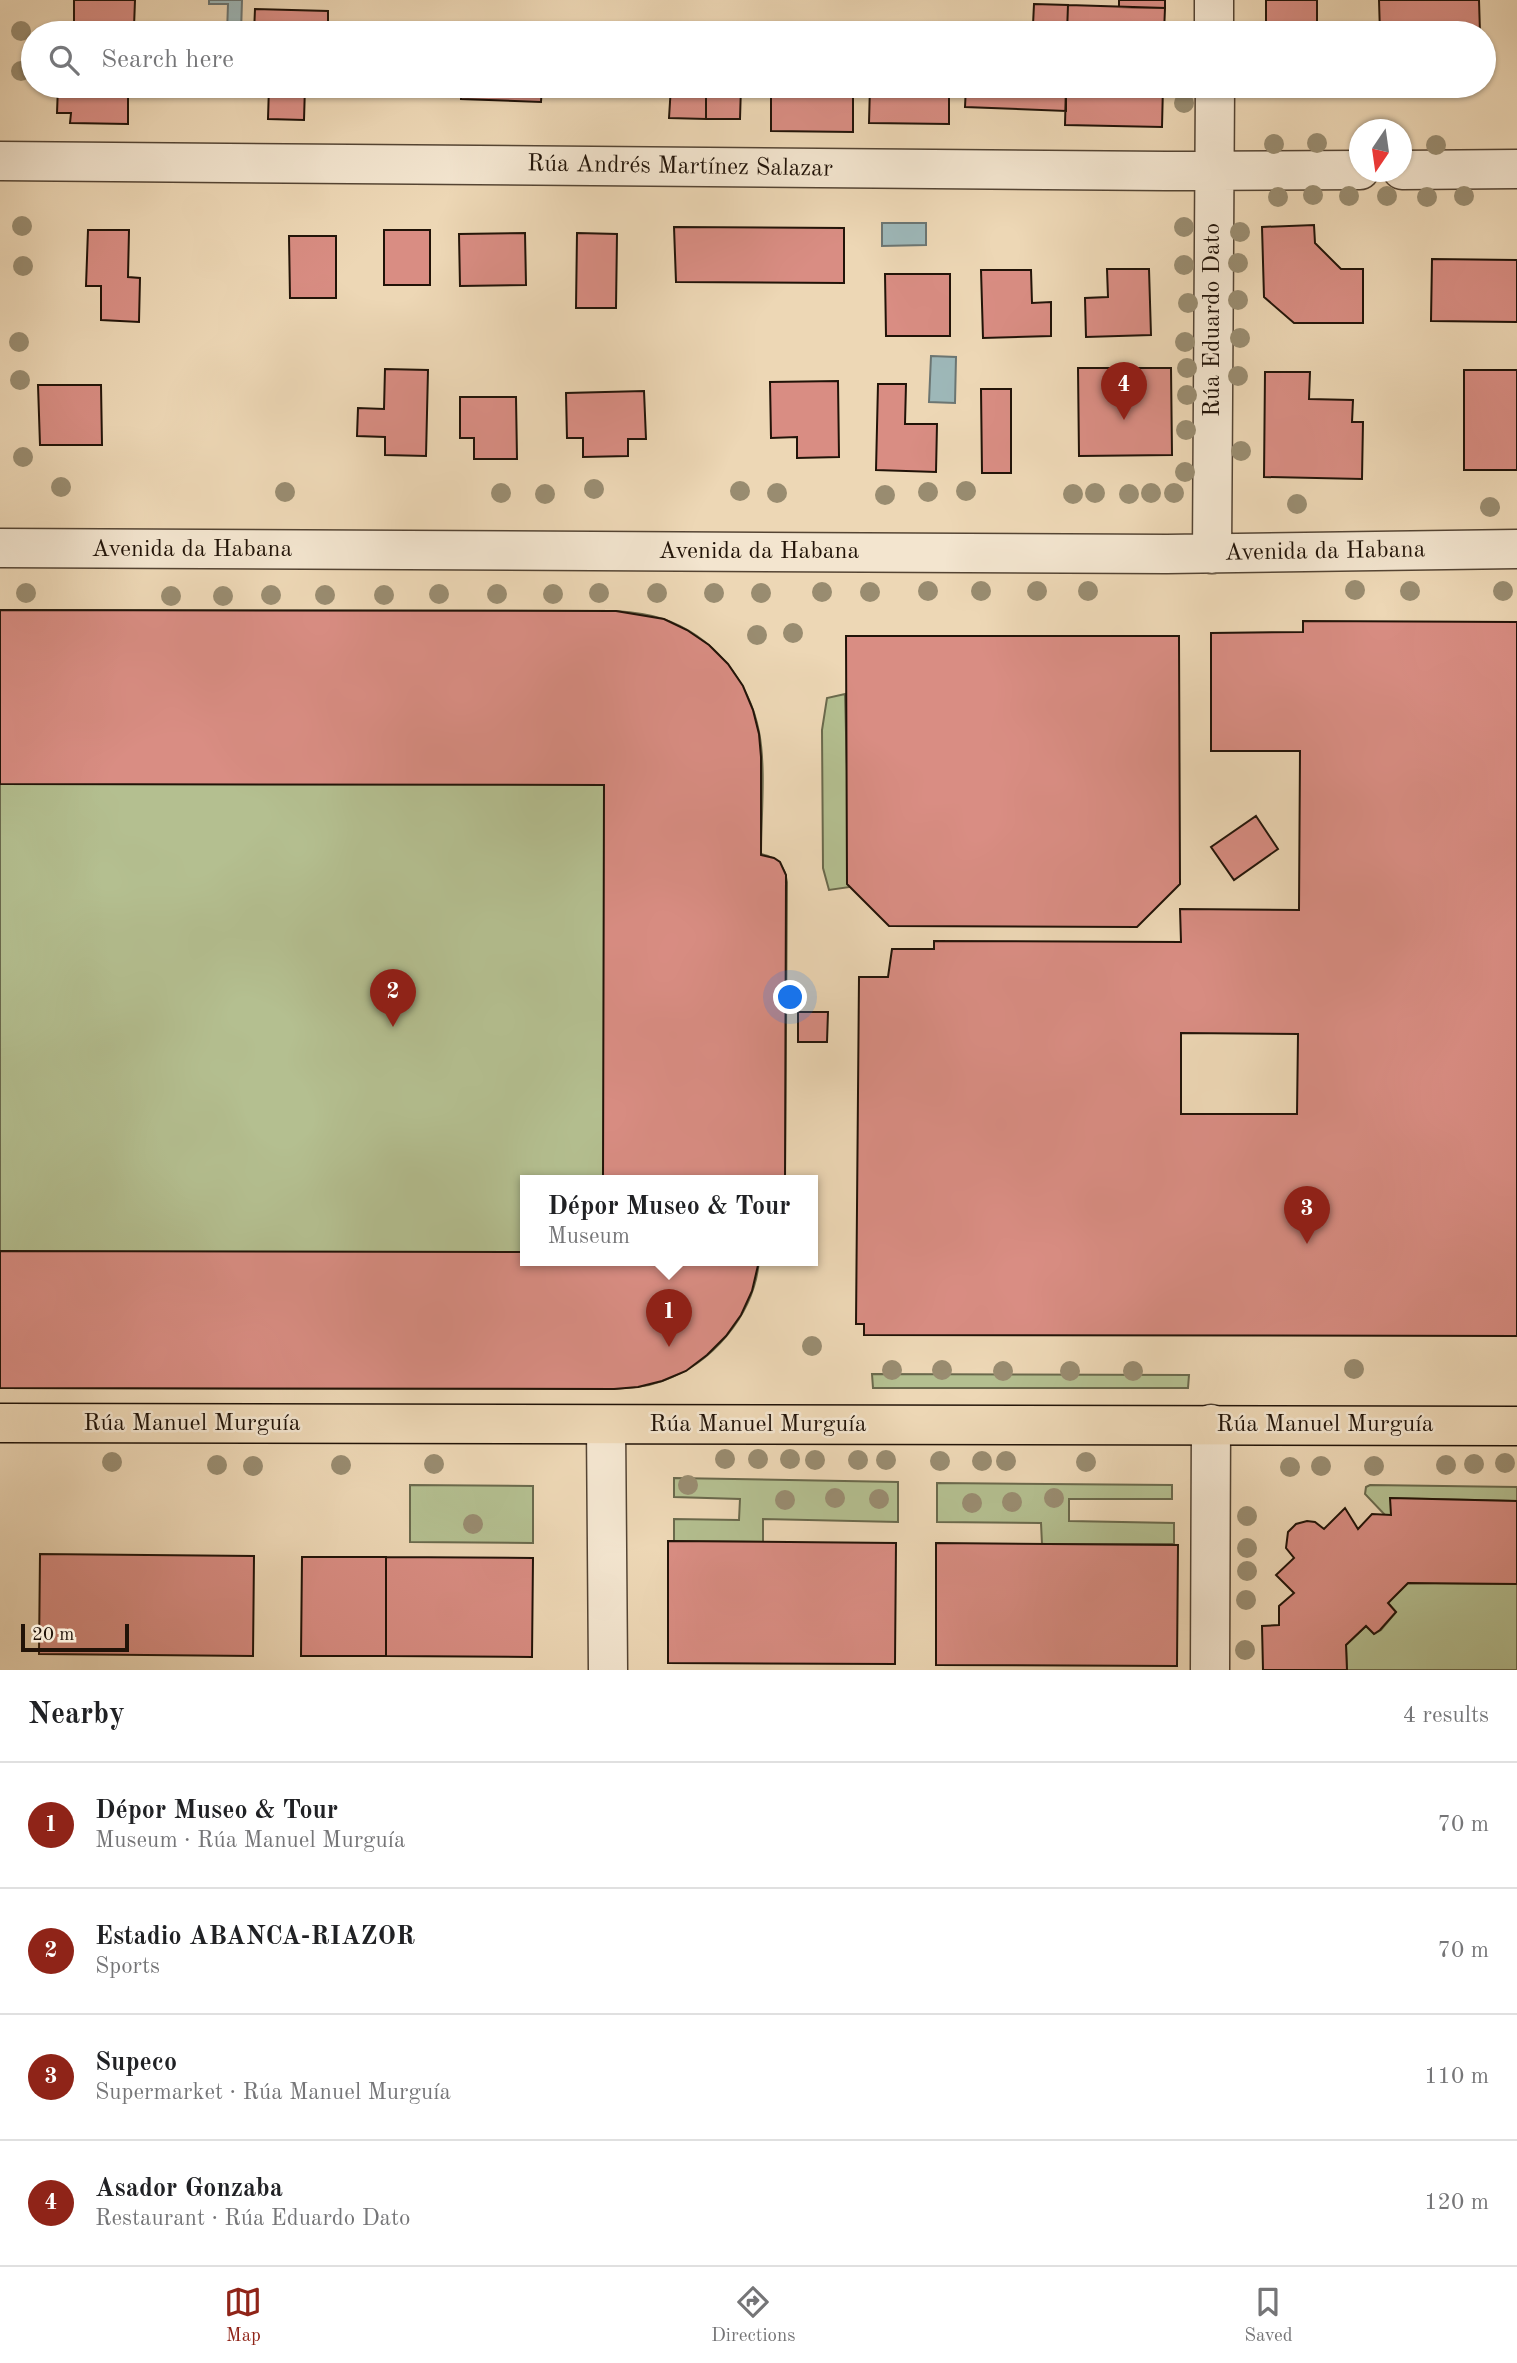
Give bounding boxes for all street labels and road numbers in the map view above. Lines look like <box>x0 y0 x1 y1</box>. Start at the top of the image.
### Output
street label: Rúa Andrés Martínez Salazar <box>527 152 833 182</box>
street label: Rúa Eduardo Dato <box>1201 223 1225 417</box>
street label: Avenida da Habana <box>92 538 293 562</box>
street label: Avenida da Habana <box>1224 538 1426 566</box>
street label: Avenida da Habana <box>659 540 860 564</box>
street label: Rúa Manuel Murguía <box>83 1412 301 1436</box>
street label: Rúa Manuel Murguía <box>649 1413 867 1437</box>
street label: Rúa Manuel Murguía <box>1216 1413 1434 1437</box>

